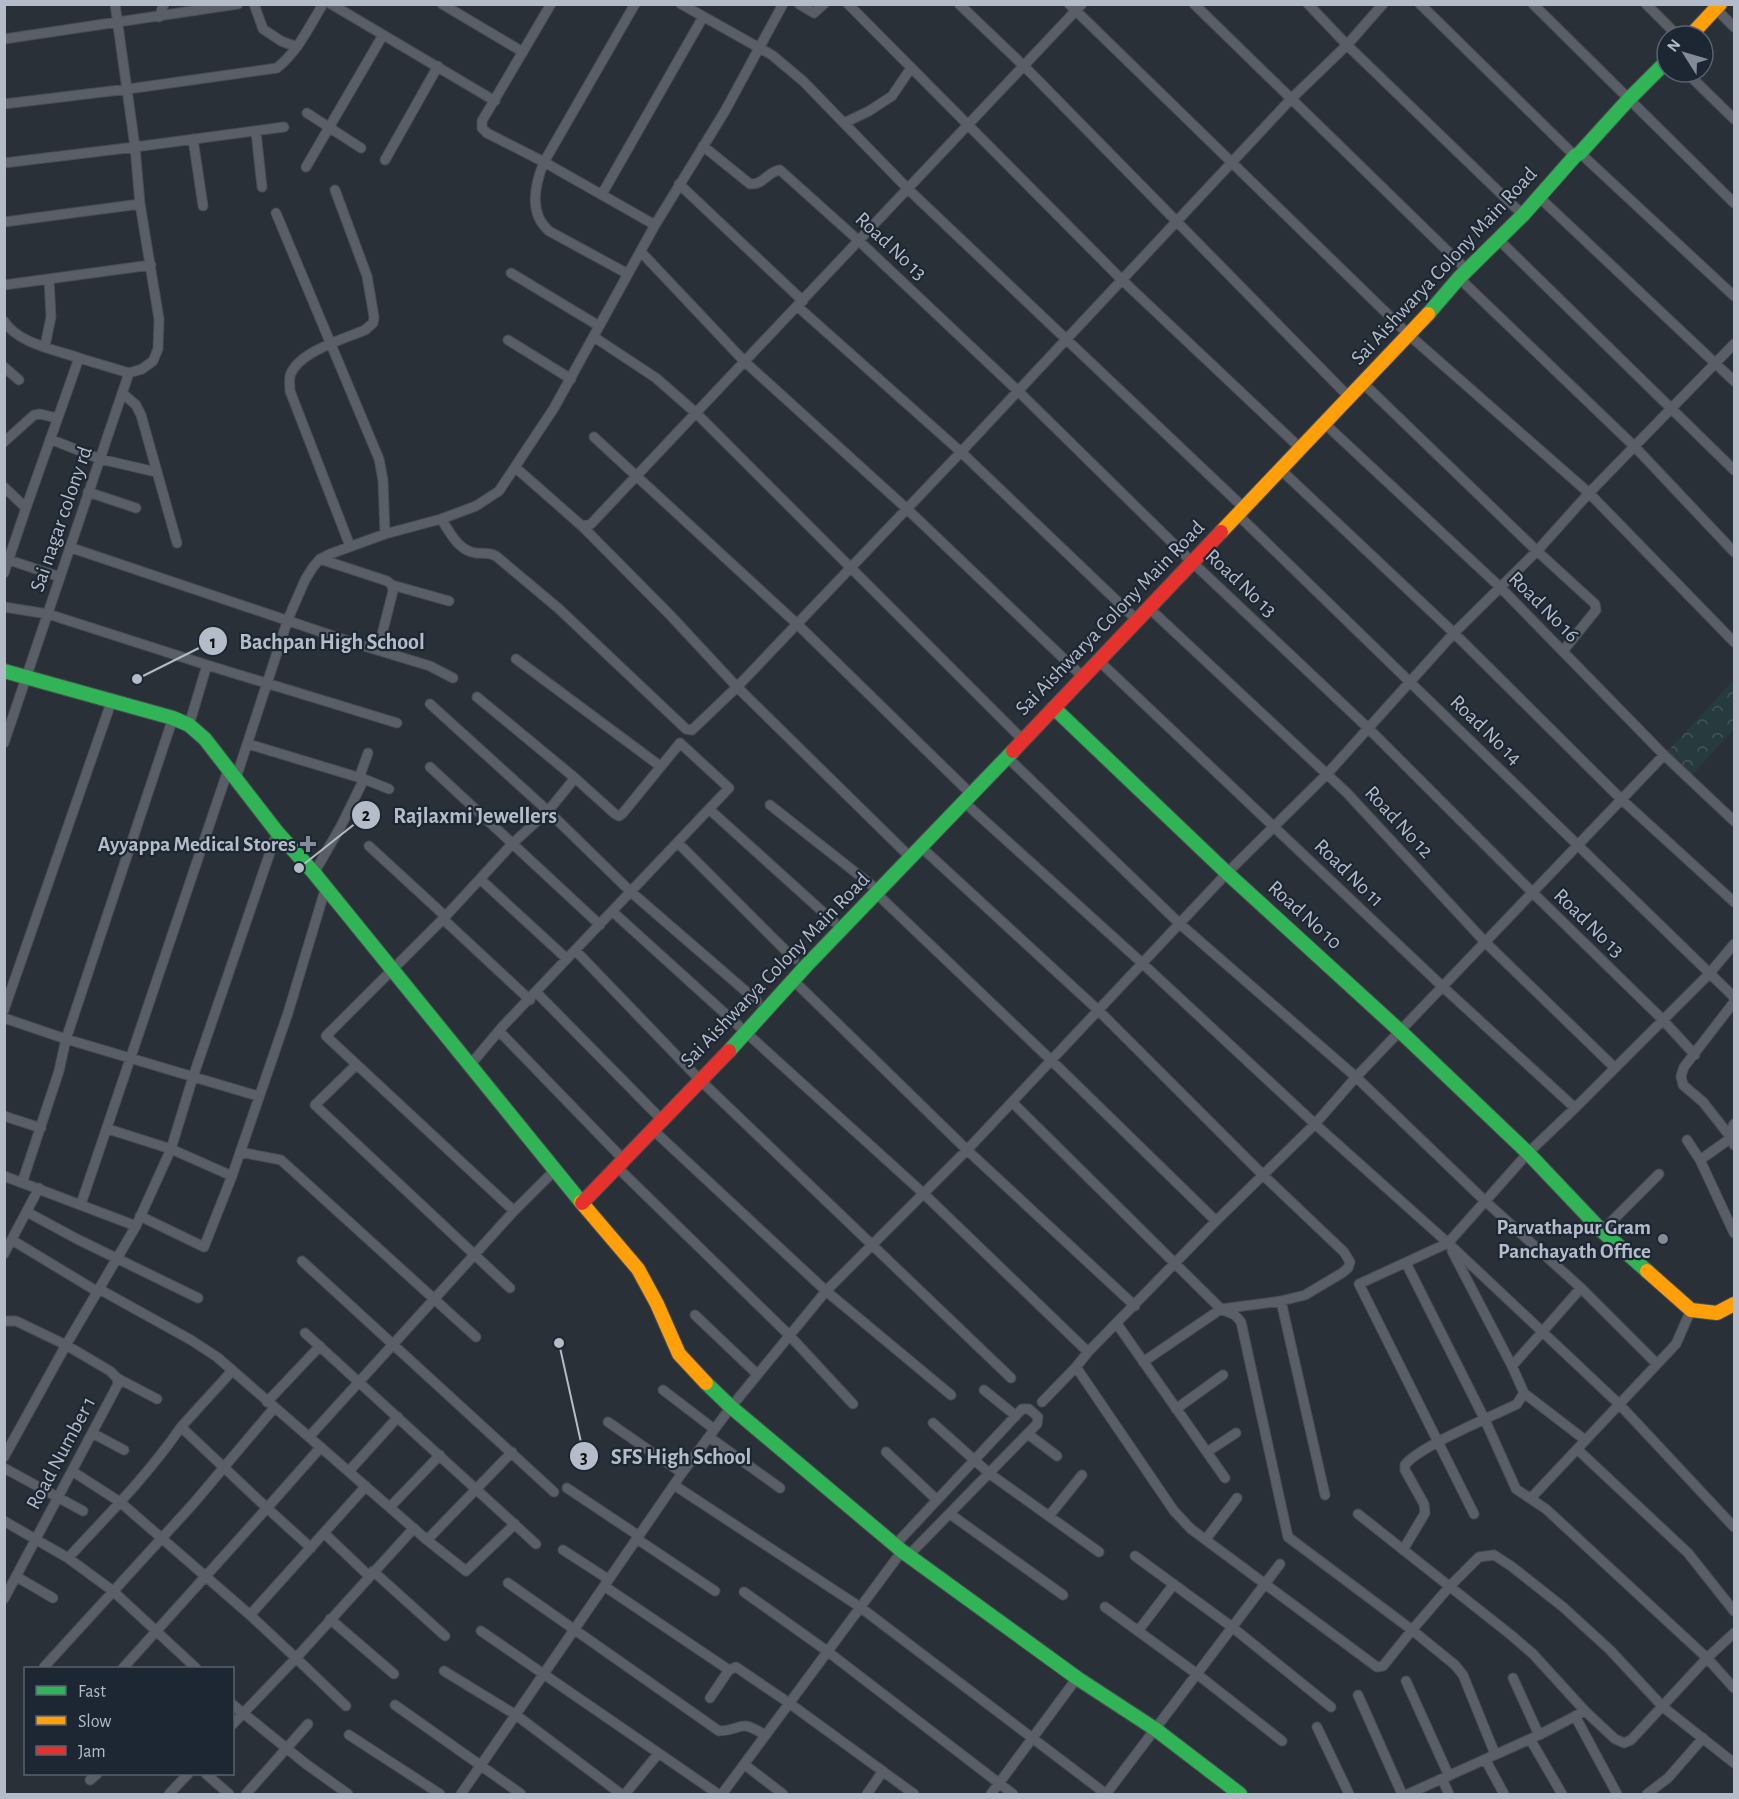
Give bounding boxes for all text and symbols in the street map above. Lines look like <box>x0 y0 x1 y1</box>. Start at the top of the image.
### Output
north arrow <box>1655 24 1715 84</box>
text: N <box>1664 36 1684 55</box>
street label: Sai Aishwarya Colony Main Road <box>1347 163 1541 369</box>
street label: Road No 13 <box>851 208 931 284</box>
street label: Sai nagar colony rd <box>26 444 96 594</box>
street label: Sai Aishwarya Colony Main Road <box>1012 517 1208 719</box>
street label: Road No 13 <box>1201 545 1281 621</box>
street label: Road No 16 <box>1505 568 1583 646</box>
callout: Bachpan High School <box>198 621 437 661</box>
text: Bachpan High School <box>239 631 425 653</box>
text: 1 <box>210 634 216 652</box>
street label: Road No 14 <box>1446 691 1526 769</box>
street label: Road No 12 <box>1361 782 1437 862</box>
callout: Rajlaxmi Jewellers <box>351 795 569 835</box>
text: Rajlaxmi Jewellers <box>393 805 557 828</box>
text: 2 <box>362 807 371 825</box>
place label: Ayyappa Medical Stores <box>98 834 296 855</box>
street label: Road No 11 <box>1310 835 1388 911</box>
marker: Ayyappa Medical Stores <box>301 837 315 851</box>
street label: Sai Aishwarya Colony Main Road <box>677 869 873 1071</box>
street label: Road No 10 <box>1264 877 1346 953</box>
street label: Road No 13 <box>1550 885 1628 961</box>
place label: Parvathapur Gram Panchayath Office <box>1497 1217 1651 1262</box>
marker: Parvathapur Gram Panchayath Office <box>1656 1232 1670 1246</box>
street label: Road Number 1 <box>22 1393 100 1513</box>
callout: SFS High School <box>569 1436 764 1476</box>
text: SFS High School <box>611 1446 751 1468</box>
text: 3 <box>580 1449 588 1467</box>
legend <box>24 1667 234 1775</box>
text: Fast <box>78 1683 106 1701</box>
text: Slow <box>78 1713 111 1731</box>
text: Jam <box>78 1743 106 1761</box>

